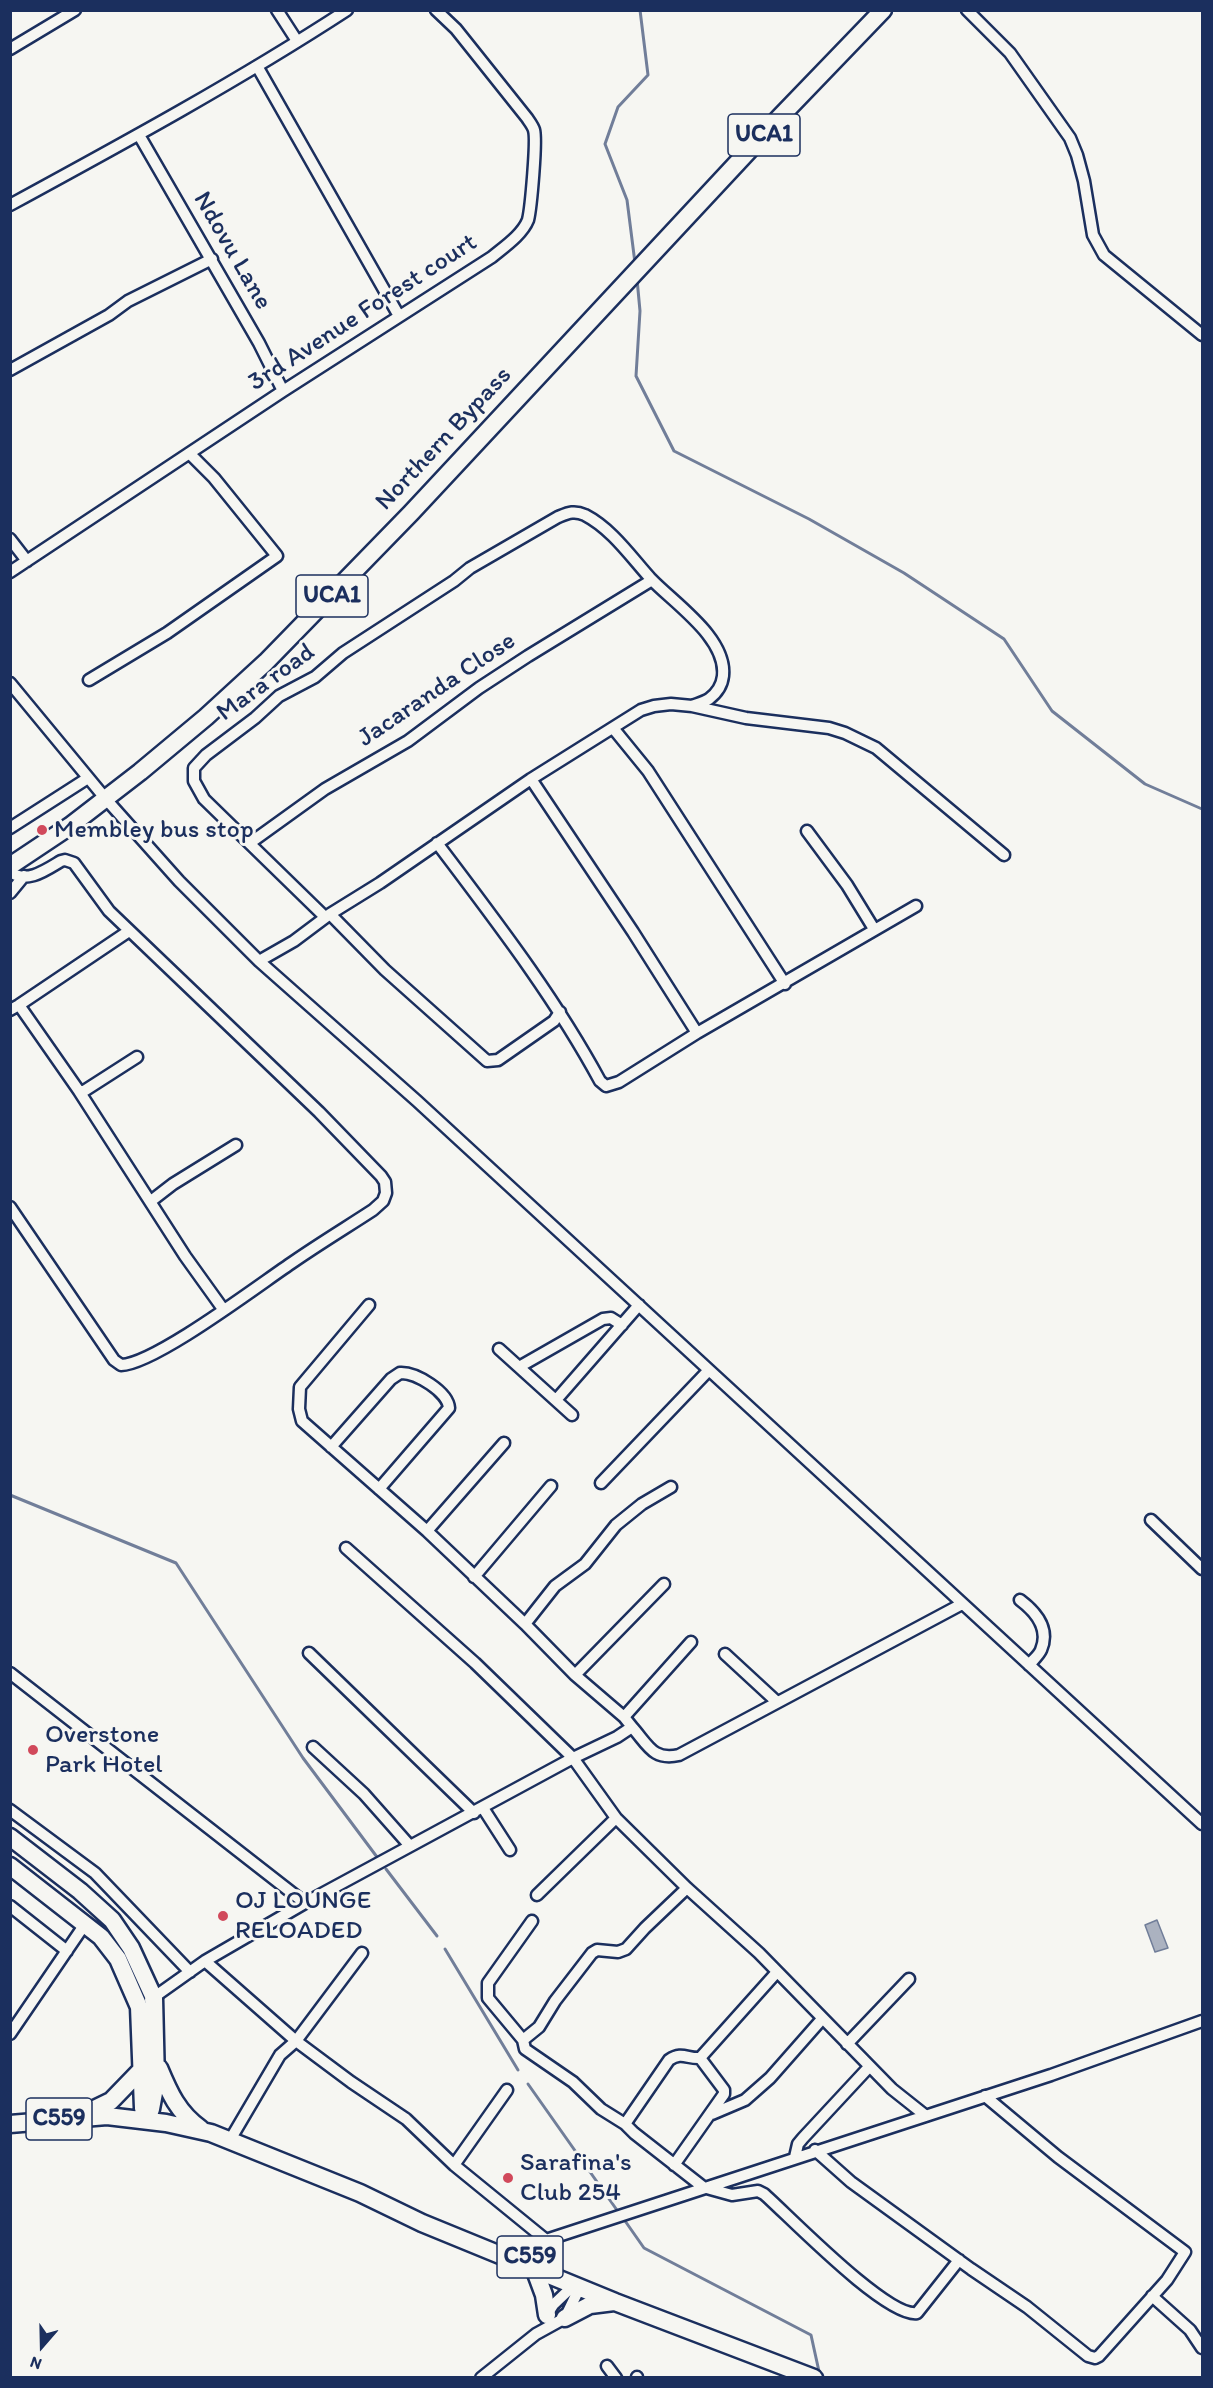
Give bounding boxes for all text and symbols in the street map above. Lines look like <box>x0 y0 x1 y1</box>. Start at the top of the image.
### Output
road number: UCA1 <box>728 114 800 156</box>
street label: Ndovu Lane <box>186 186 278 316</box>
street label: 3rd Avenue Forest court <box>243 227 483 399</box>
street label: Northern Bypass <box>369 360 519 518</box>
road number: UCA1 <box>296 575 368 617</box>
street label: Jacaranda Close <box>352 626 522 754</box>
street label: Mara road <box>211 637 321 729</box>
place label: Membley bus stop <box>54 814 254 846</box>
marker: Membley bus stop <box>35 823 49 837</box>
place label: Overstone Park Hotel <box>45 1719 163 1780</box>
marker: Overstone Park Hotel <box>26 1743 40 1757</box>
place label: OJ LOUNGE RELOADED <box>235 1885 371 1946</box>
marker: OJ LOUNGE RELOADED <box>216 1909 230 1923</box>
road number: C559 <box>26 2098 92 2140</box>
place label: Sarafina's Club 254 <box>520 2147 632 2208</box>
marker: Sarafina's Club 254 <box>501 2171 515 2185</box>
road number: C559 <box>497 2236 563 2278</box>
north arrow <box>12 2316 72 2376</box>
text: N <box>27 2353 44 2374</box>

